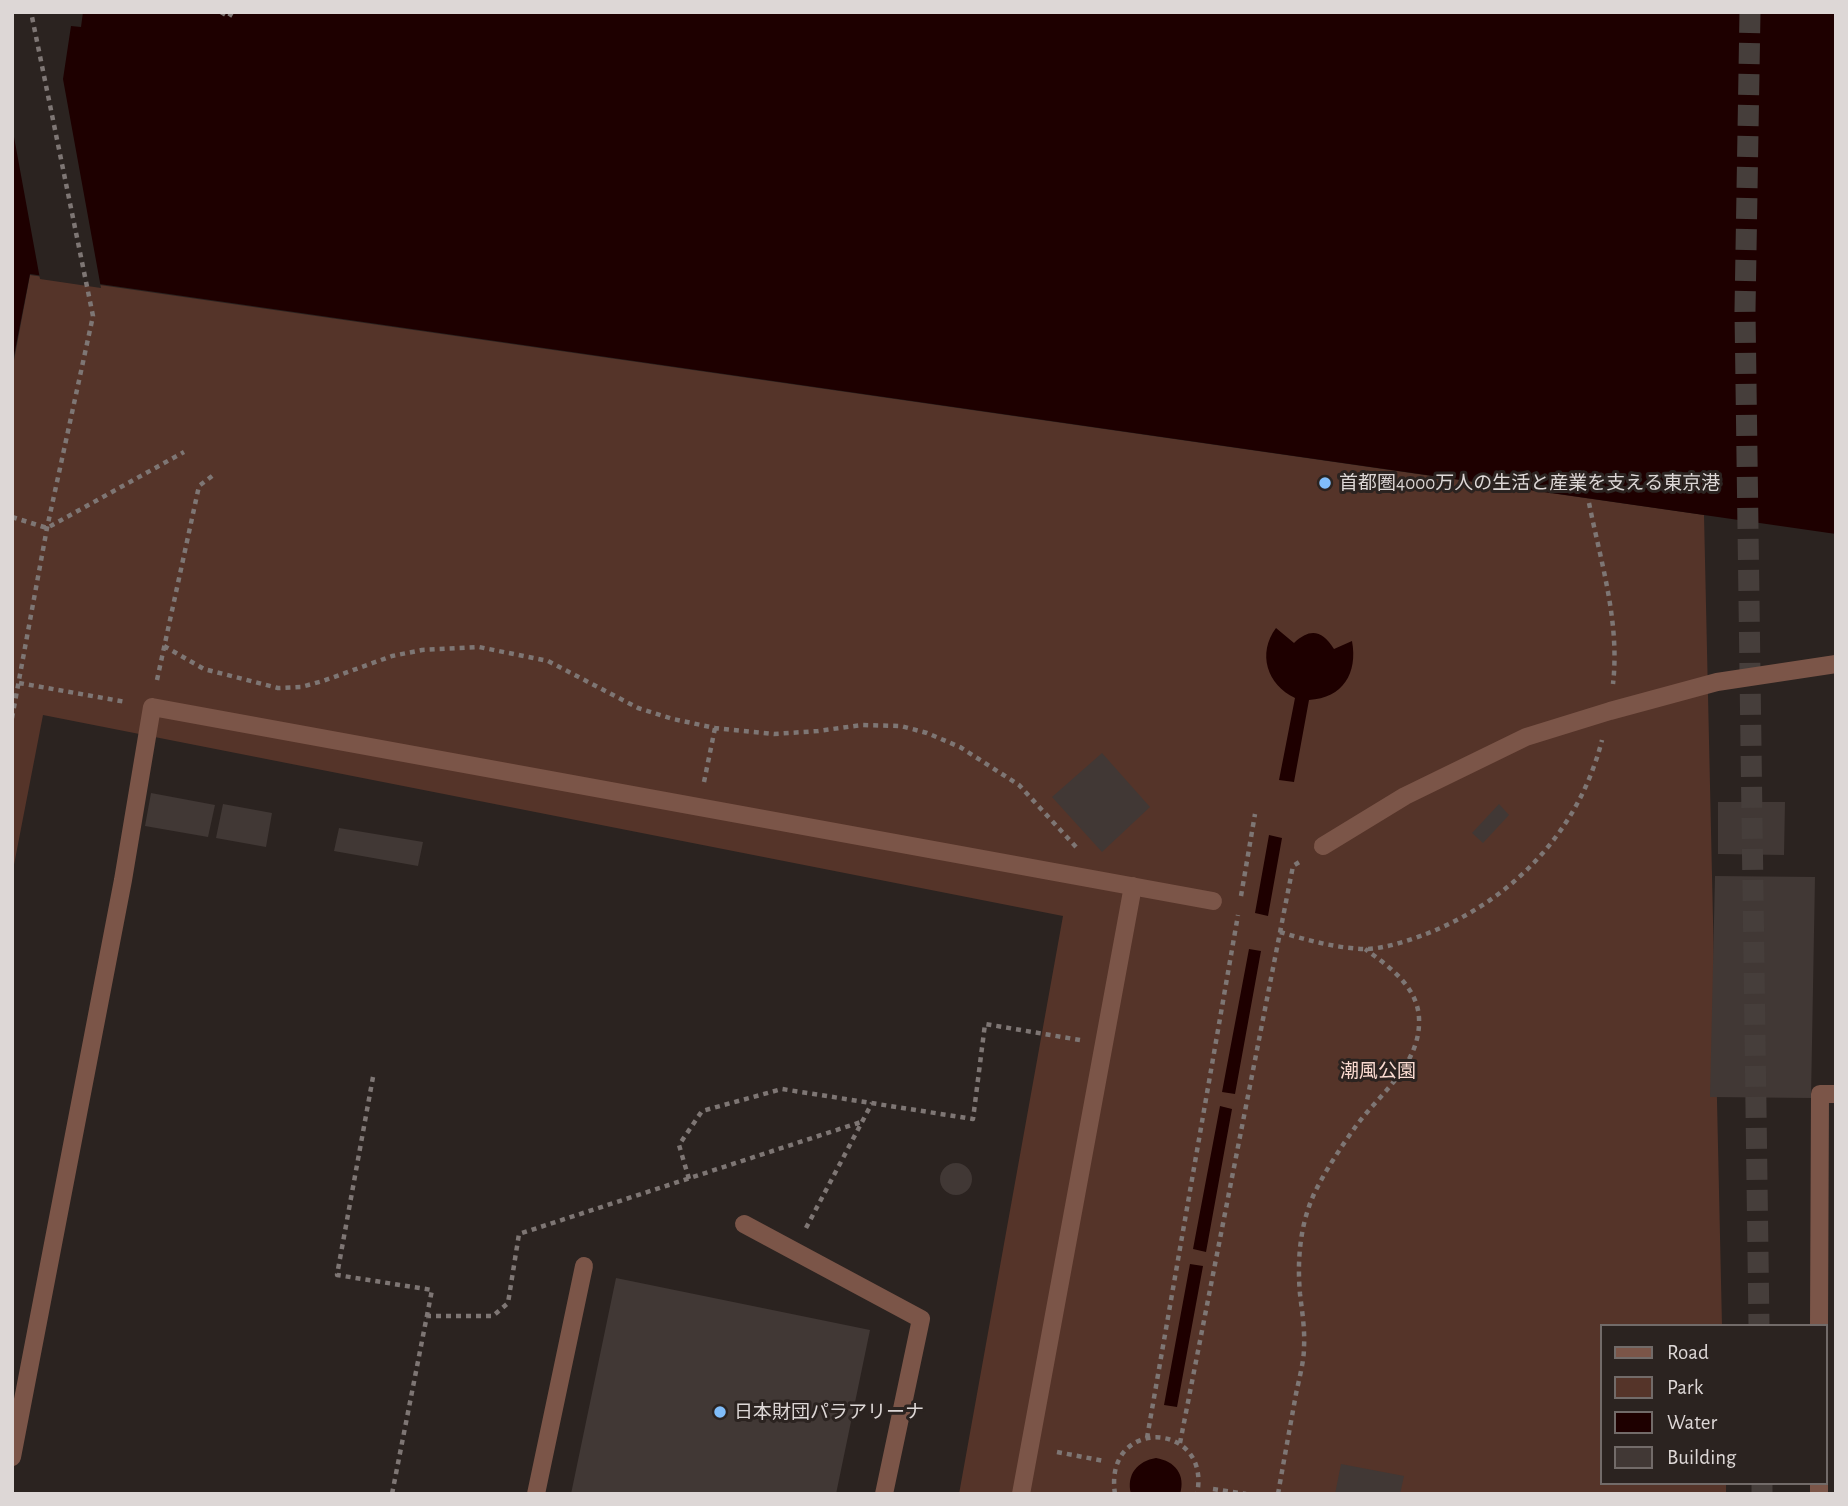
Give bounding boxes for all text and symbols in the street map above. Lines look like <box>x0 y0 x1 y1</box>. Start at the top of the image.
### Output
place label: 首都圏4000万人の生活と産業を支える東京港 <box>1339 472 1720 494</box>
marker: 首都圏4000万人の生活と産業を支える東京港 <box>1317 475 1333 491</box>
park label: 潮風公園 <box>1340 1060 1416 1082</box>
legend <box>1600 1324 1827 1485</box>
text: Road <box>1667 1342 1709 1363</box>
text: Park <box>1667 1377 1703 1398</box>
place label: 日本財団パラアリーナ <box>734 1401 924 1423</box>
marker: 日本財団パラアリーナ <box>712 1404 728 1420</box>
text: Water <box>1667 1412 1717 1433</box>
text: Building <box>1667 1447 1736 1468</box>

